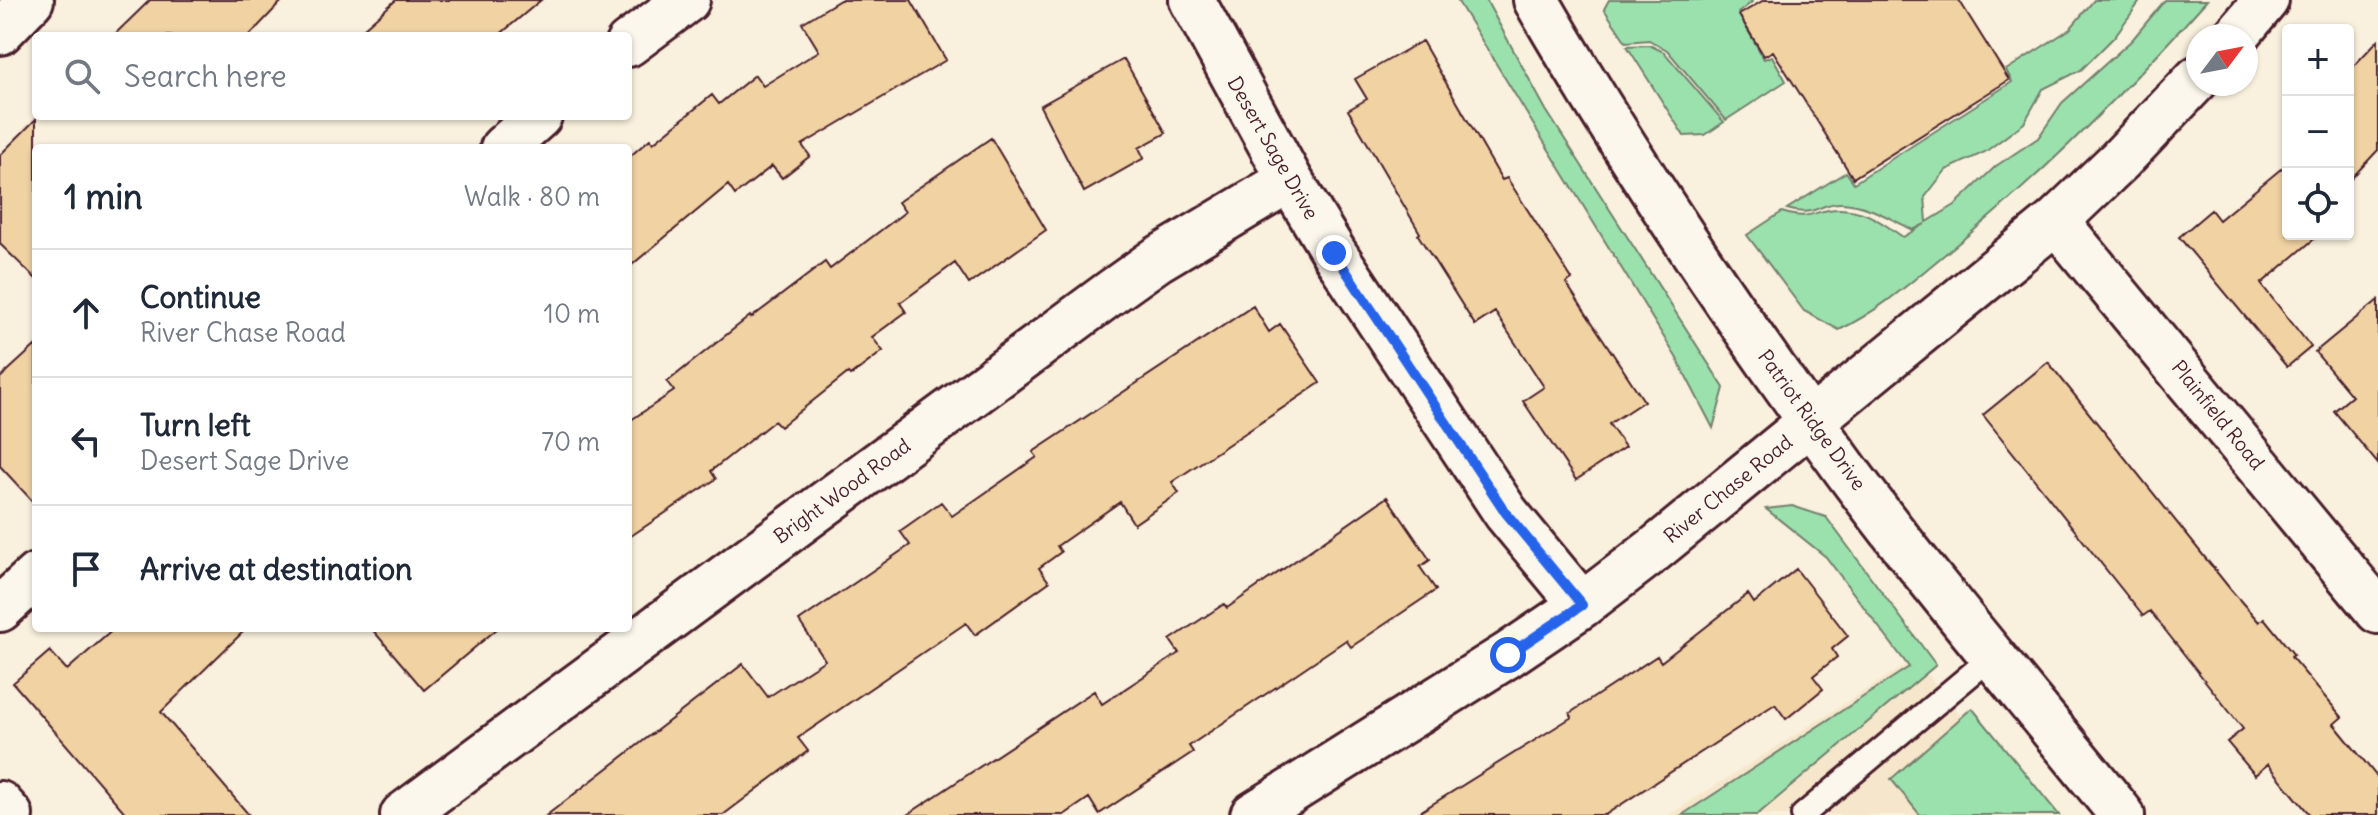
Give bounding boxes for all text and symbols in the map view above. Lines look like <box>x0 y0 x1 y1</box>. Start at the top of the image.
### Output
north arrow <box>2186 24 2258 96</box>
map controls <box>2282 24 2354 240</box>
button: + <box>2282 24 2354 96</box>
search box <box>32 32 632 120</box>
icon: search <box>60 54 104 98</box>
text: Search here <box>124 57 287 95</box>
street label: Desert Sage Drive <box>1222 72 1325 224</box>
button: − <box>2282 96 2354 168</box>
button: locate <box>2282 168 2354 240</box>
text: 1 min <box>64 175 143 218</box>
text: Walk · 80 m <box>464 180 600 213</box>
route end <box>1316 235 1352 271</box>
text: Continue <box>140 278 261 316</box>
icon: ahead <box>64 291 108 335</box>
text: 10 m <box>544 297 600 330</box>
text: River Chase Road <box>140 316 346 349</box>
street label: Patriot Ridge Drive <box>1753 344 1872 495</box>
street label: Plainfield Road <box>2167 355 2270 475</box>
text: Turn left <box>140 406 251 444</box>
icon: left <box>64 419 108 463</box>
text: 70 m <box>541 425 600 458</box>
street label: River Chase Road <box>1658 429 1797 548</box>
street label: Bright Wood Road <box>768 432 915 549</box>
text: Desert Sage Drive <box>140 444 349 477</box>
icon: arrive <box>64 547 108 591</box>
text: Arrive at destination <box>140 550 412 588</box>
route start <box>1490 637 1526 673</box>

